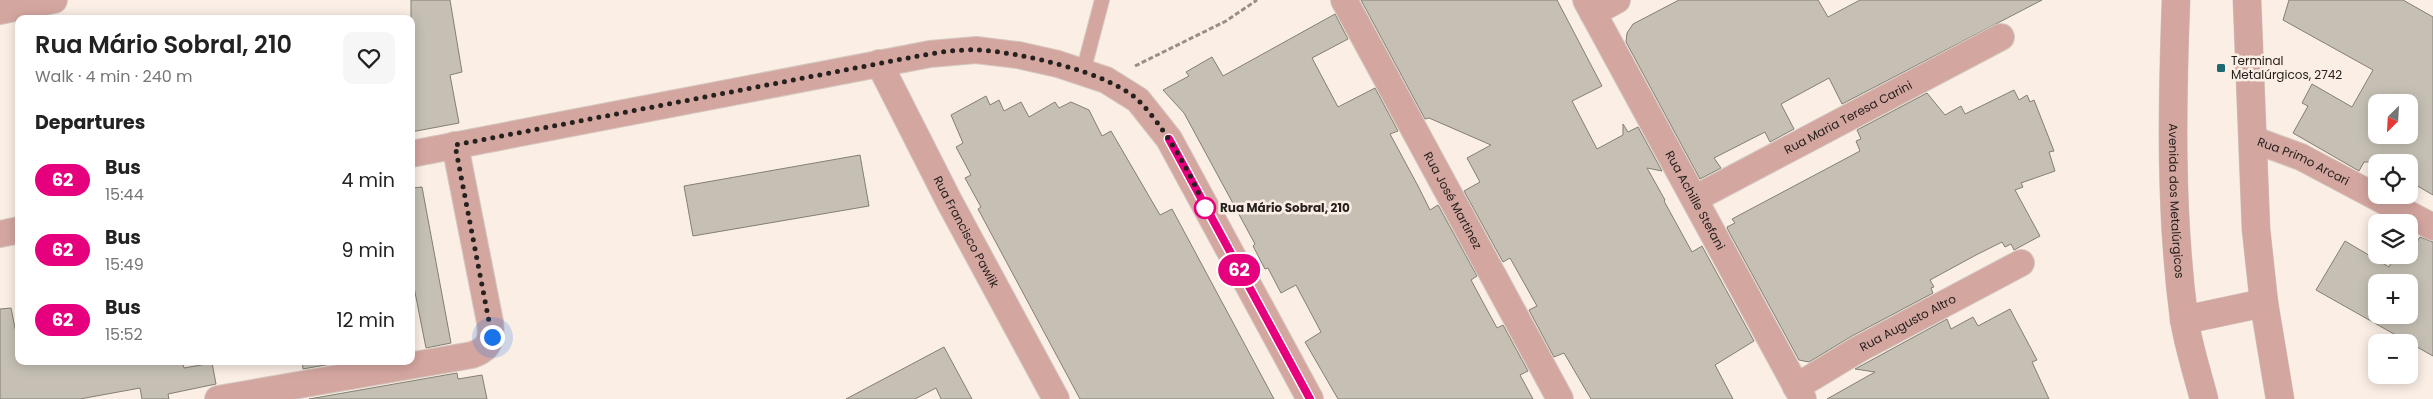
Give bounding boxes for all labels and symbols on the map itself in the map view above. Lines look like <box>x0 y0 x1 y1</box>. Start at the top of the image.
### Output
place label: Terminal Metalúrgicos, 2742 <box>2231 52 2342 83</box>
marker: Terminal Metalúrgicos, 2742 <box>2215 62 2227 74</box>
street label: Rua Maria Teresa Carini <box>1781 76 1915 158</box>
north arrow <box>2368 94 2418 144</box>
street label: Avenida dos Metalúrgicos <box>2165 123 2188 279</box>
street label: Rua Primo Arcari <box>2255 133 2353 189</box>
street label: Rua Achille Stefani <box>1661 147 1729 253</box>
street label: Rua José Martinez <box>1420 149 1486 252</box>
street label: Rua Francisco Pawlik <box>930 173 1004 291</box>
marker: Rua Mário Sobral, 210 <box>1194 197 1216 219</box>
place label: Rua Mário Sobral, 210 <box>1220 199 1350 216</box>
line badge: 62 <box>1216 254 1262 286</box>
street label: Rua Augusto Altro <box>1856 290 1959 355</box>
your location <box>480 325 505 350</box>

